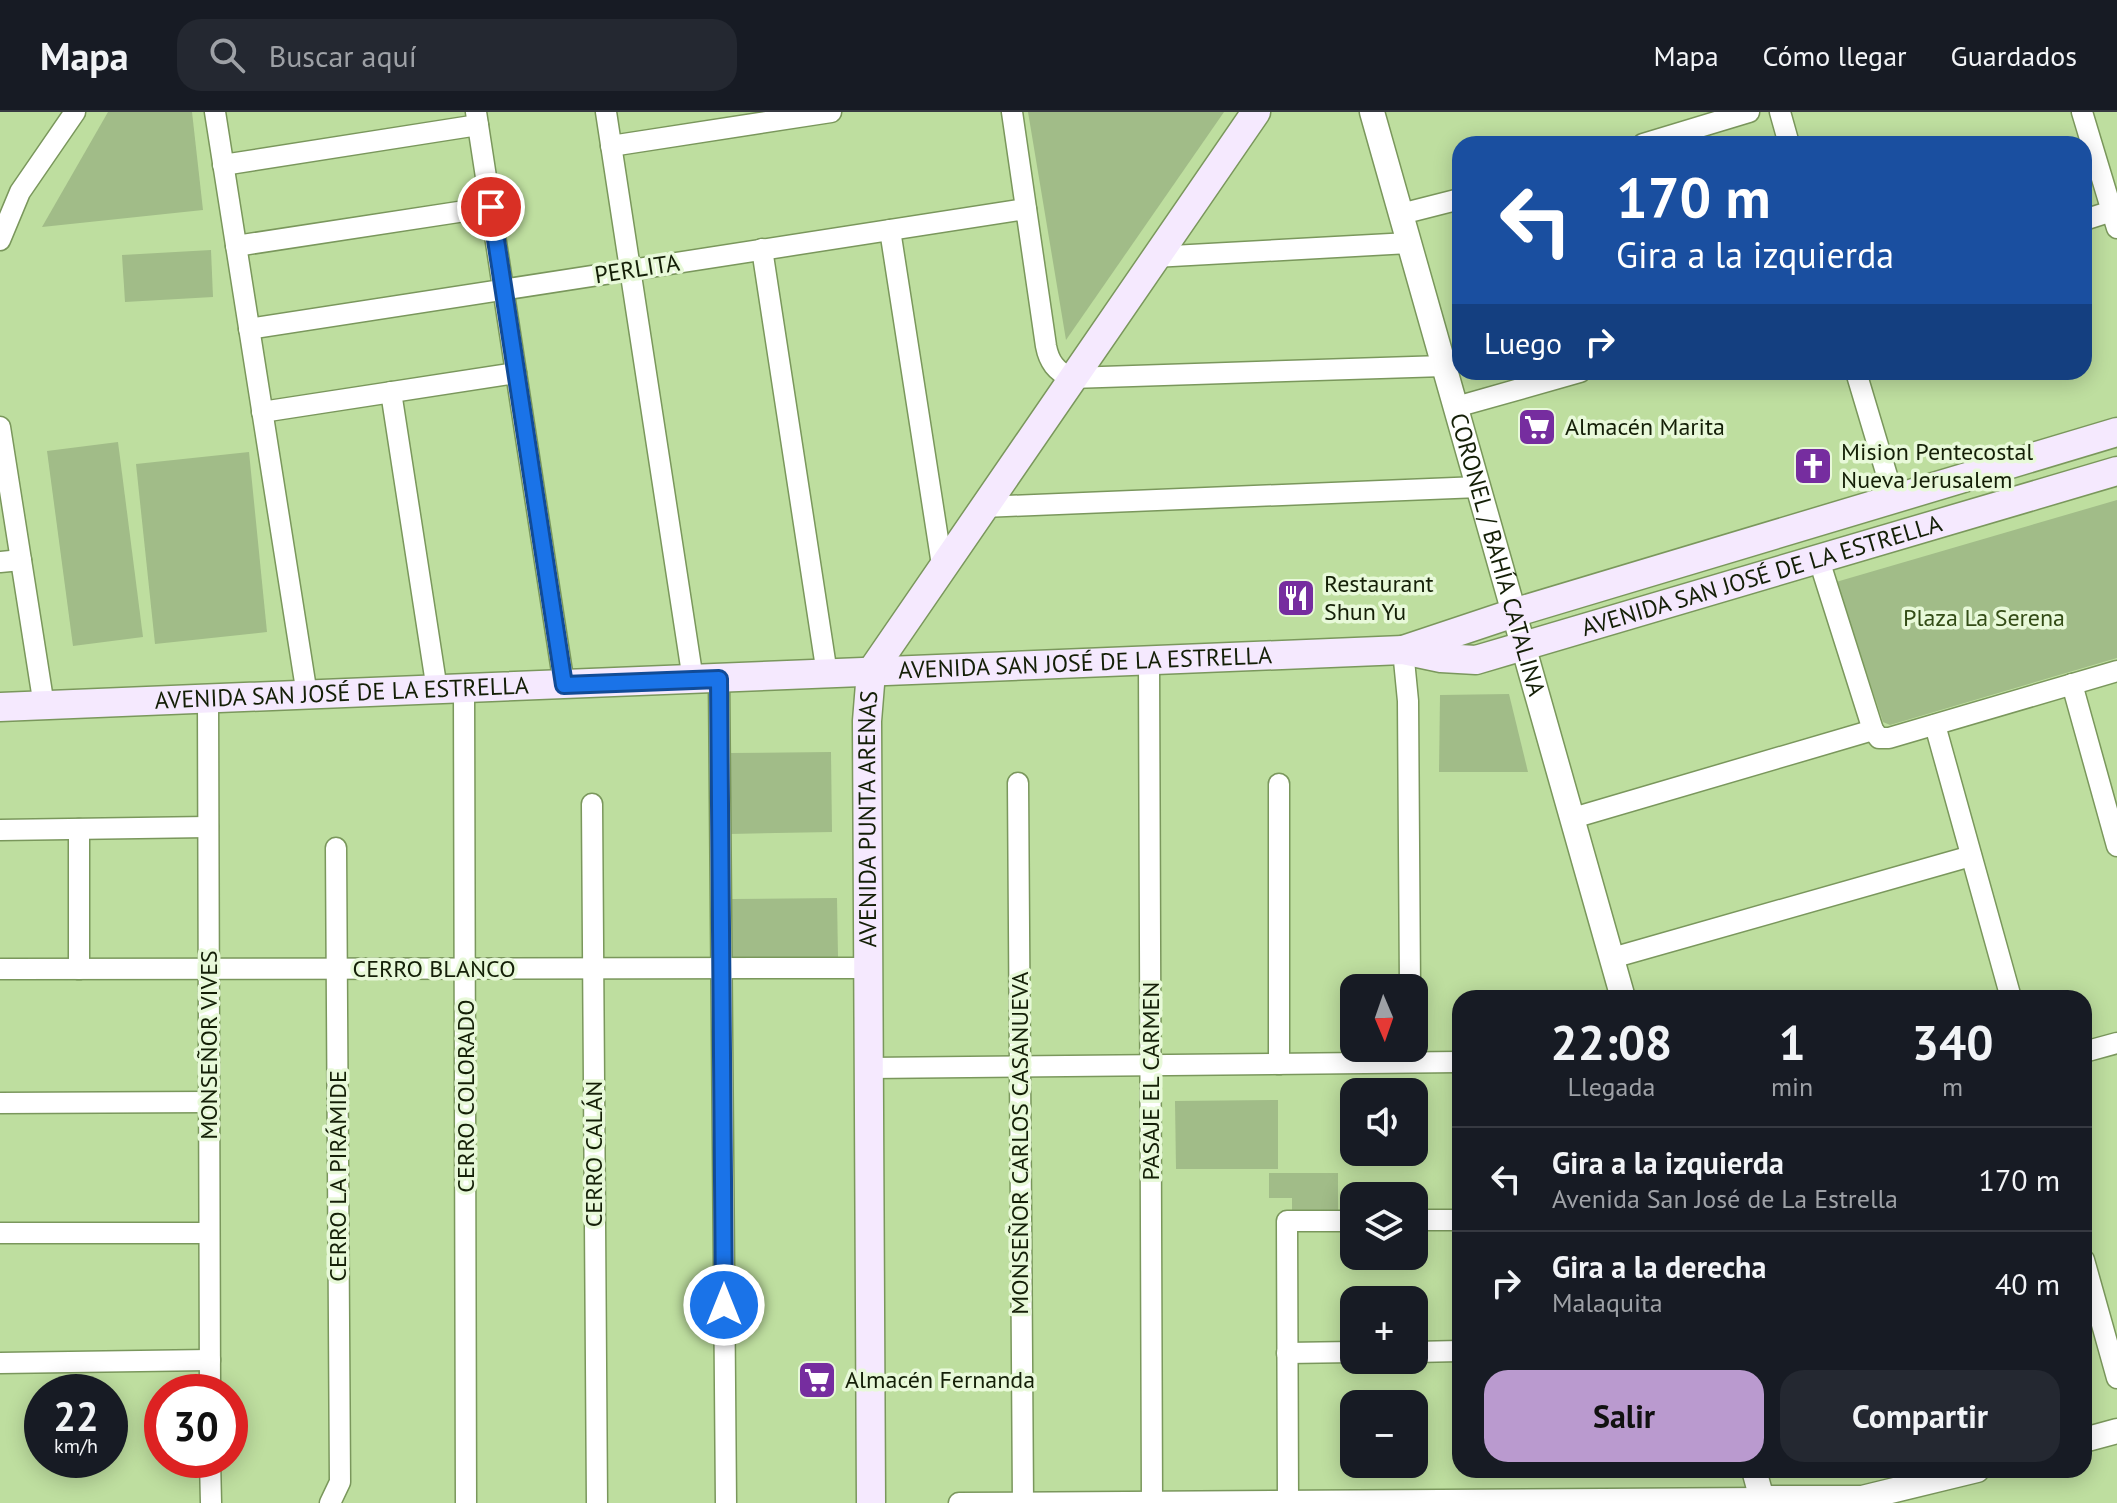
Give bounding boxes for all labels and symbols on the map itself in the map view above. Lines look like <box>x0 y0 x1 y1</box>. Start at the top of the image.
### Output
pin <box>457 173 525 241</box>
street label: PERLITA <box>592 246 682 291</box>
supermarket icon: Almacén Marita <box>1516 406 1558 448</box>
street label: CORONEL / BAHÍA CATALINA <box>1443 410 1553 699</box>
place label: Almacén Marita <box>1565 411 1725 442</box>
place label: Mision Pentecostal Nueva Jerusalem <box>1841 436 2033 495</box>
church icon: Mision Pentecostal Nueva Jerusalem <box>1792 445 1834 487</box>
street label: AVENIDA SAN JOSÉ DE LA ESTRELLA <box>1578 507 1946 643</box>
place label: Restaurant Shun Yu <box>1324 568 1434 627</box>
restaurant icon: Restaurant Shun Yu <box>1275 577 1317 619</box>
park label: Plaza La Serena <box>1903 602 2065 633</box>
street label: AVENIDA SAN JOSÉ DE LA ESTRELLA <box>897 639 1273 685</box>
street label: AVENIDA SAN JOSÉ DE LA ESTRELLA <box>154 670 529 716</box>
street label: AVENIDA PUNTA ARENAS <box>851 689 884 948</box>
street label: MONSEÑOR VIVES <box>193 950 224 1140</box>
street label: CERRO BLANCO <box>352 953 516 984</box>
street label: MONSEÑOR CARLOS CASANUEVA <box>1004 971 1035 1315</box>
north arrow <box>1340 974 1428 1062</box>
street label: PASAJE EL CARMEN <box>1135 981 1166 1181</box>
street label: CERRO COLORADO <box>450 999 481 1193</box>
street label: CERRO LA PIRÁMIDE <box>322 1070 353 1282</box>
street label: CERRO CALÁN <box>578 1081 609 1227</box>
position arrow <box>682 1263 766 1347</box>
supermarket icon: Almacén Fernanda <box>796 1359 838 1401</box>
place label: Almacén Fernanda <box>845 1364 1035 1395</box>
speed limit sign: 30 <box>144 1374 248 1478</box>

